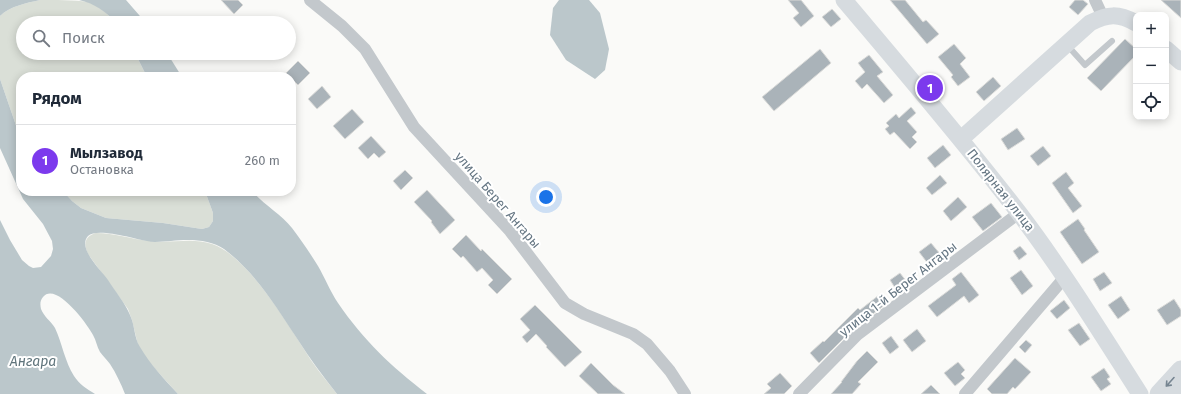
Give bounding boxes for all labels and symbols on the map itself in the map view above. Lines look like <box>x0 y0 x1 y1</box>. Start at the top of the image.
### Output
pin: 1 <box>917 73 943 103</box>
street label: Полярная улица <box>964 146 1038 234</box>
street label: улица Берег Ангары <box>452 149 544 251</box>
your location <box>536 187 556 207</box>
street label: улица 1-й Берег Ангары <box>836 239 960 339</box>
water label: Ангара <box>9 353 56 370</box>
one-way arrow <box>1165 377 1175 387</box>

